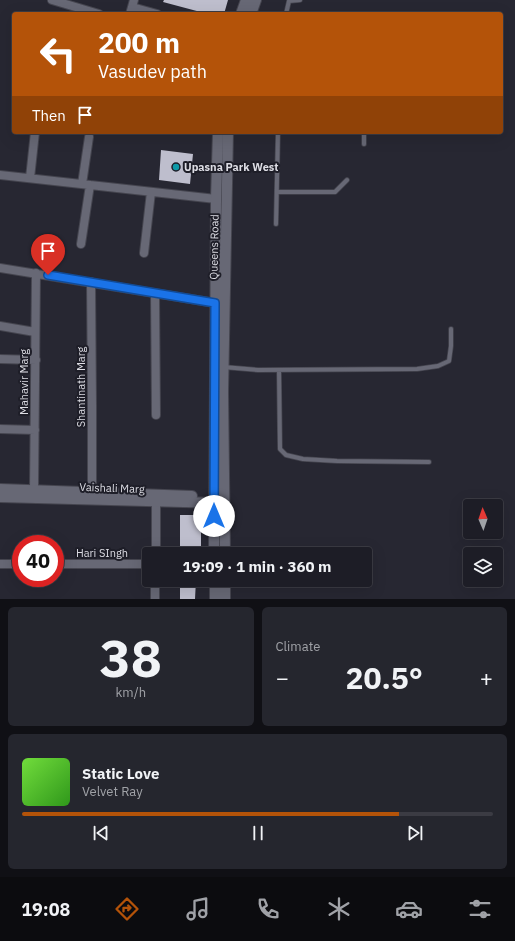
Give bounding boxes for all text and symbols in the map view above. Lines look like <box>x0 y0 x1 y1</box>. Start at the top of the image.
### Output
text: 200 m <box>98 24 180 61</box>
icon: left <box>32 28 84 80</box>
text: Vasudev path <box>98 60 207 83</box>
icon: arrive <box>74 104 96 126</box>
text: Then <box>32 106 66 125</box>
place label: Upasna Park West <box>184 160 279 174</box>
marker: Upasna Park West <box>171 162 181 172</box>
street label: Queens Road <box>206 214 222 280</box>
pin <box>31 234 65 275</box>
icon: arrive <box>37 240 59 262</box>
street label: Shantinath Marg <box>74 347 88 427</box>
street label: Mahavir Marg <box>17 349 31 415</box>
street label: Vaishali Marg <box>79 480 145 496</box>
position arrow <box>193 495 235 537</box>
north arrow <box>463 499 503 539</box>
map controls <box>463 499 503 587</box>
speed limit sign: 40 <box>12 535 64 587</box>
street label: Hari SIngh <box>76 546 128 560</box>
button: layers <box>463 547 503 587</box>
text: 19:09 · 1 min · 360 m <box>183 557 331 576</box>
text: 38 <box>100 624 162 691</box>
text: Climate <box>276 638 320 655</box>
text: 20.5° <box>346 658 423 697</box>
text: − <box>276 663 289 692</box>
text: + <box>480 663 493 692</box>
text: km/h <box>115 684 146 701</box>
text: Static Love <box>82 764 159 783</box>
text: Velvet Ray <box>82 783 143 800</box>
icon: previous <box>90 822 112 844</box>
icon: pause <box>247 822 269 844</box>
icon: next <box>404 822 426 844</box>
icon: directions <box>113 895 141 923</box>
icon: music <box>184 895 212 923</box>
icon: phone <box>254 895 282 923</box>
icon: climate <box>325 895 353 923</box>
icon: car <box>395 895 423 923</box>
icon: filters <box>466 895 494 923</box>
text: 19:08 <box>21 898 70 921</box>

